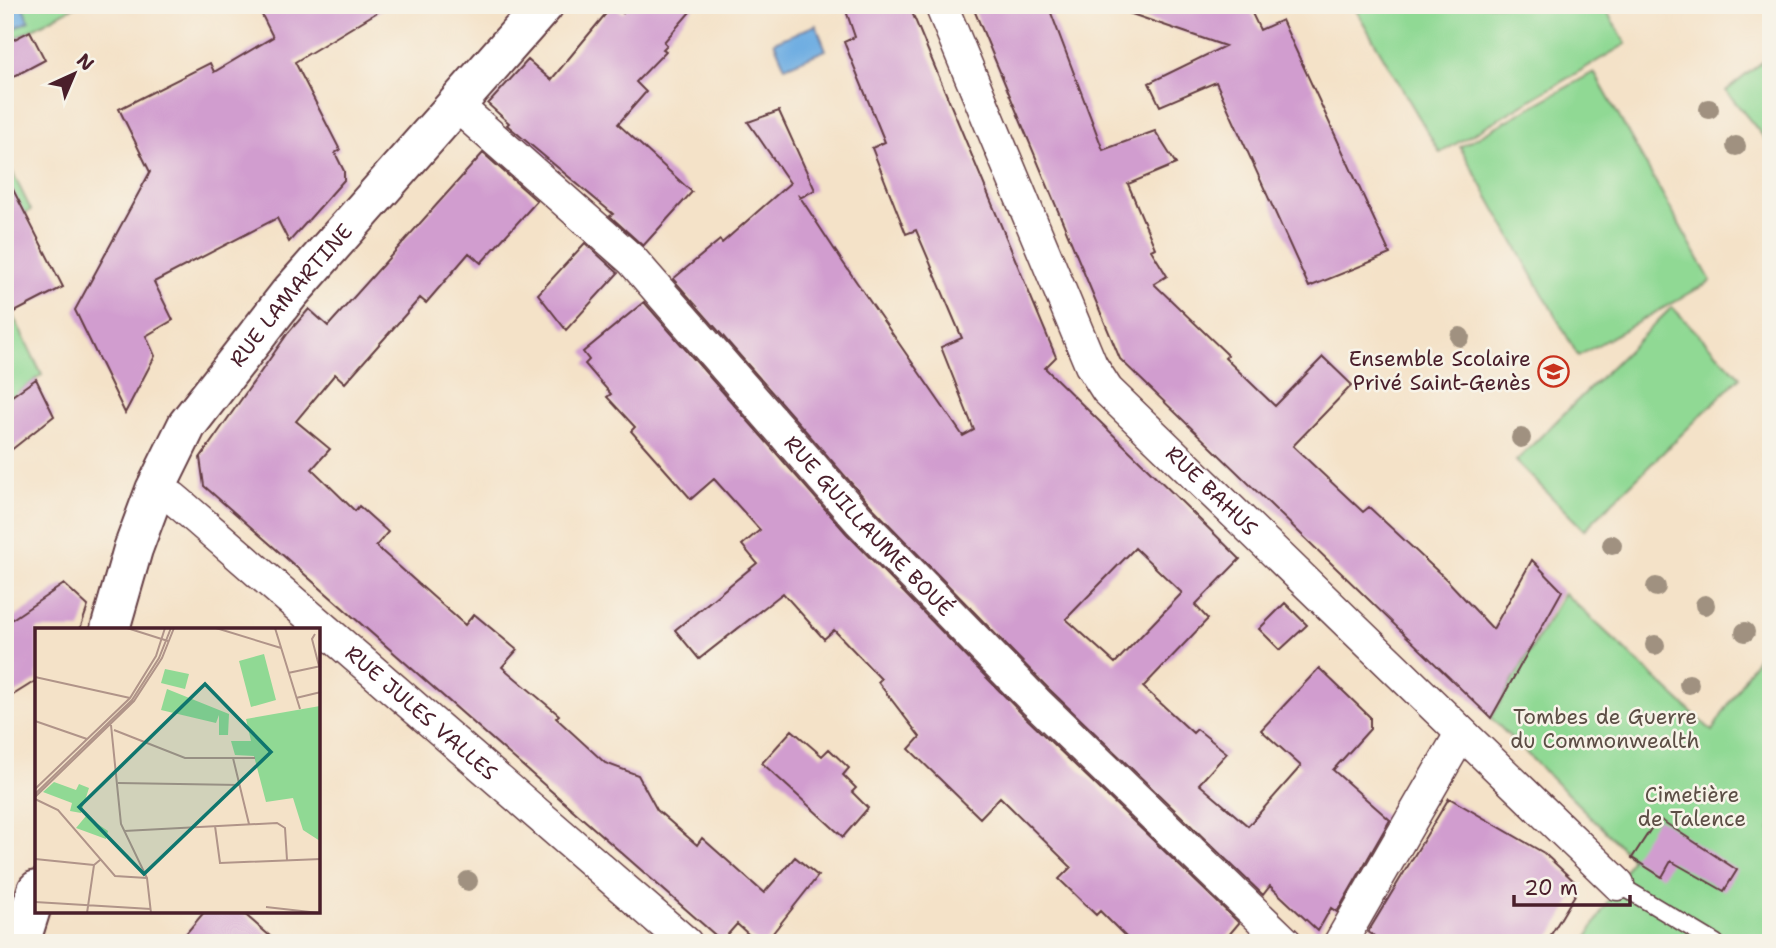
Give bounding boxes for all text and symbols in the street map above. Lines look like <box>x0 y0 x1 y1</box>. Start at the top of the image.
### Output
north arrow <box>38 38 108 108</box>
text: N <box>71 48 100 76</box>
street label: RUE LAMARTINE <box>223 218 359 373</box>
place label: Ensemble Scolaire Privé Saint-Genès <box>1349 345 1531 397</box>
school or university icon: Ensemble Scolaire Privé Saint-Genès <box>1537 354 1571 388</box>
street label: RUE GUILLAUME BOUÉ <box>778 430 960 622</box>
street label: RUE BAHUS <box>1159 440 1264 542</box>
inset map <box>35 628 320 913</box>
street label: RUE JULES VALLES <box>339 639 503 787</box>
park label: Tombes de Guerre du Commonwealth <box>1510 703 1700 755</box>
park label: Cimetière de Talence <box>1638 781 1746 833</box>
scale bar <box>1514 864 1629 908</box>
text: 20 m <box>1524 874 1578 902</box>

